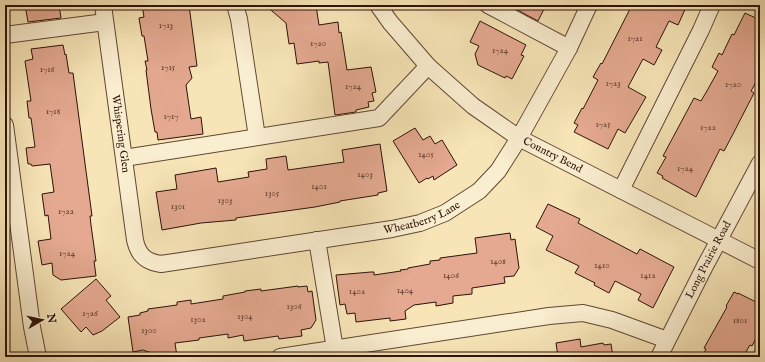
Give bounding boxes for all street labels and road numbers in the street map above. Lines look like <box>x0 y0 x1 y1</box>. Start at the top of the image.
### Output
street label: Whispering Glen <box>108 94 133 174</box>
street label: Country Bend <box>521 134 585 176</box>
street label: Wheatberry Lane <box>383 198 463 237</box>
street label: Long Prairie Road <box>683 219 735 301</box>

